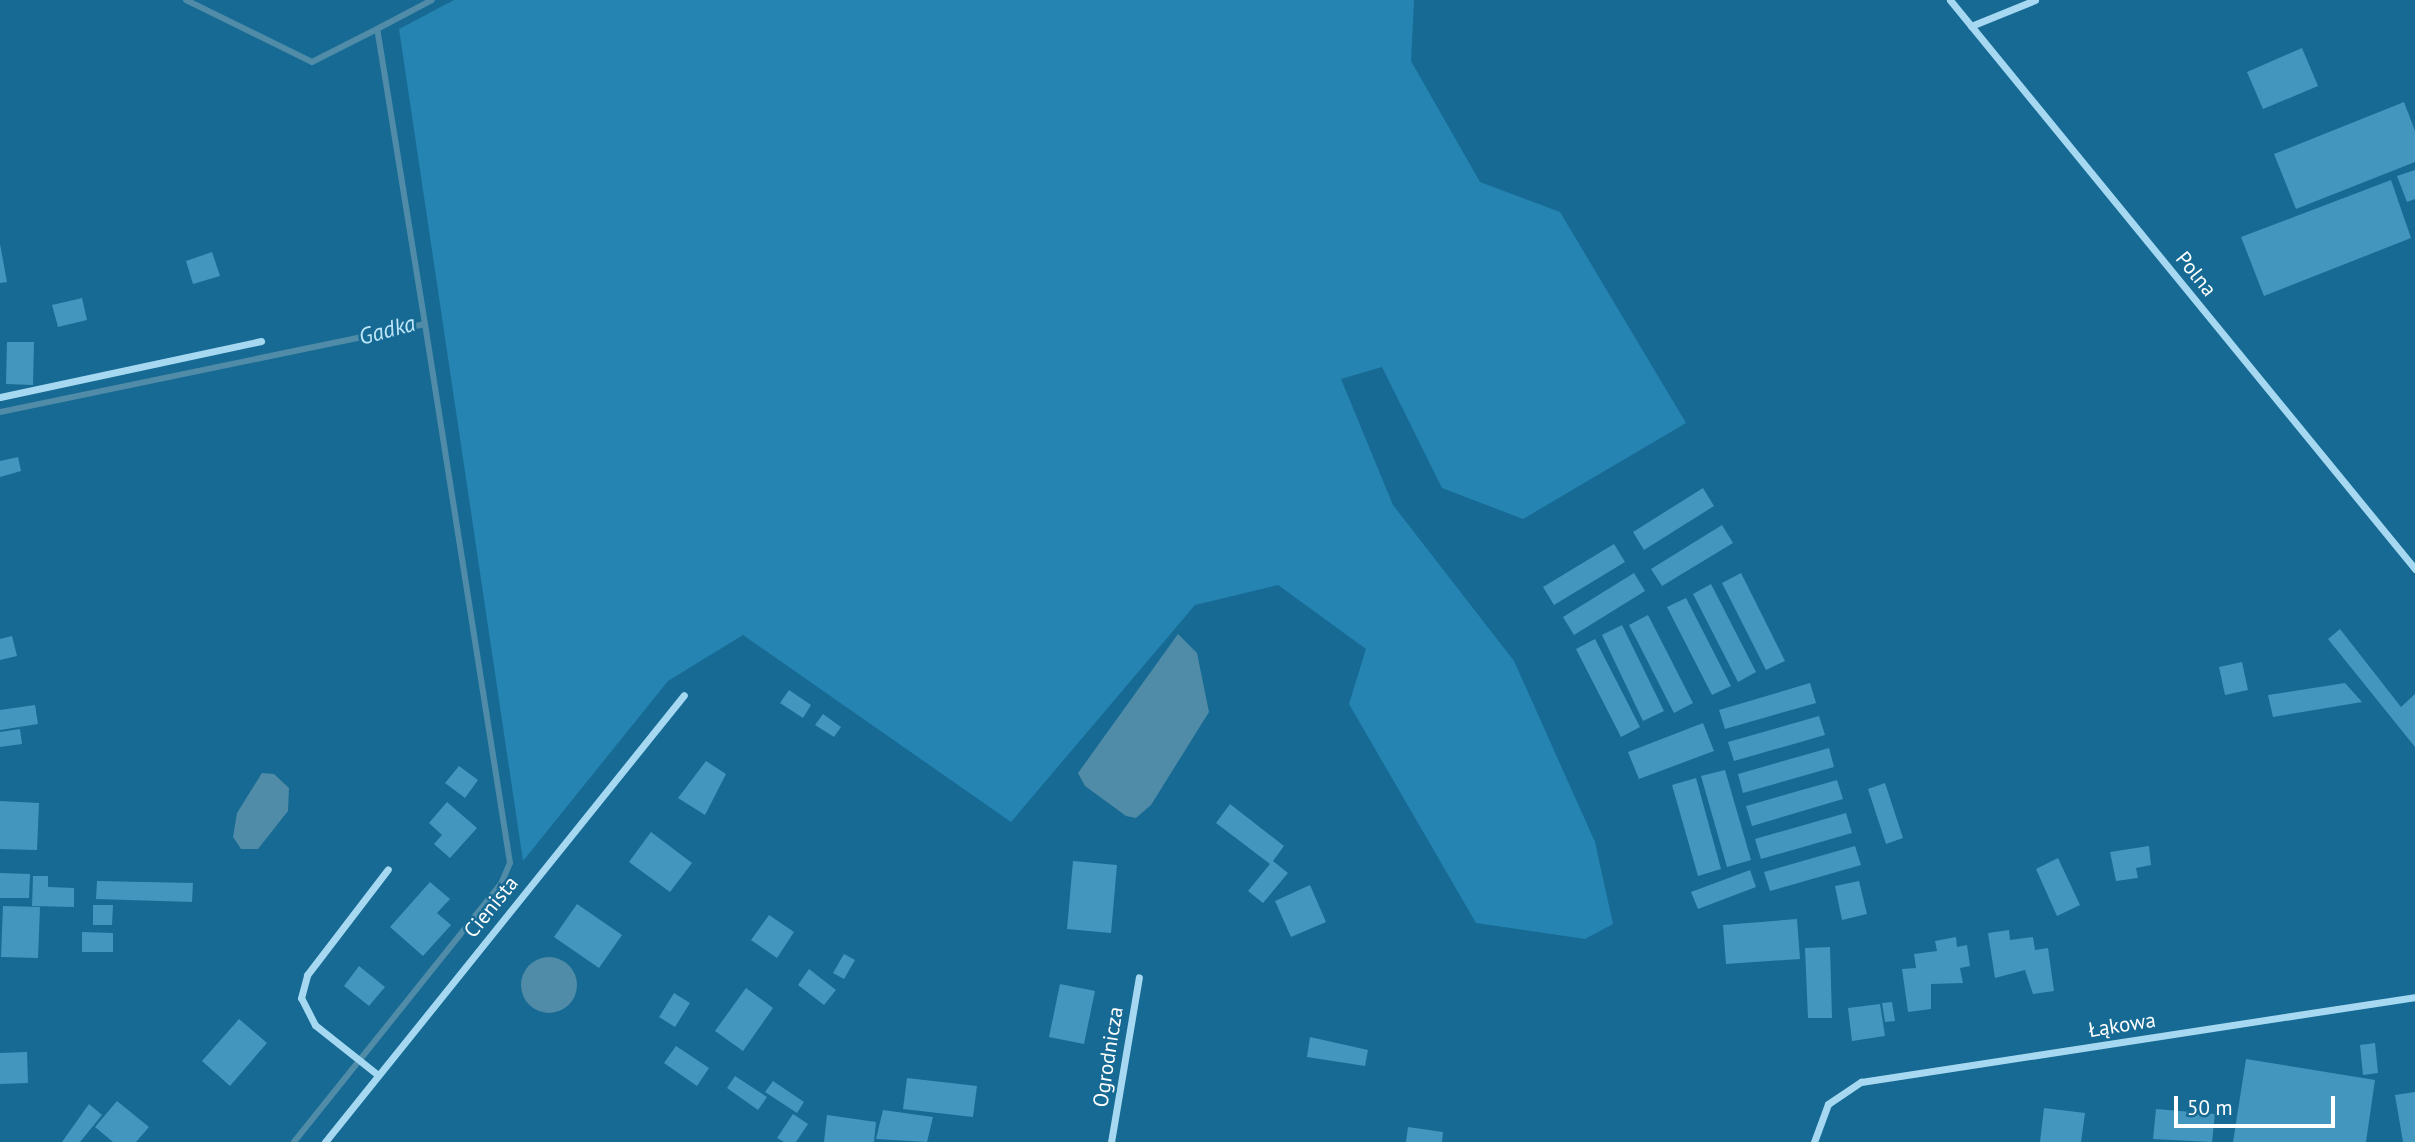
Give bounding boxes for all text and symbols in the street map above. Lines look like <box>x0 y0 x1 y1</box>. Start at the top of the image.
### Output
street label: Polna <box>2170 247 2222 301</box>
water label: Gadka <box>356 309 418 351</box>
street label: Cienista <box>459 871 523 943</box>
street label: Ogrodnicza <box>1088 1005 1128 1109</box>
street label: Łąkowa <box>2087 1007 2157 1043</box>
scale bar <box>2177 1082 2338 1126</box>
text: 50 m <box>2187 1094 2233 1121</box>

